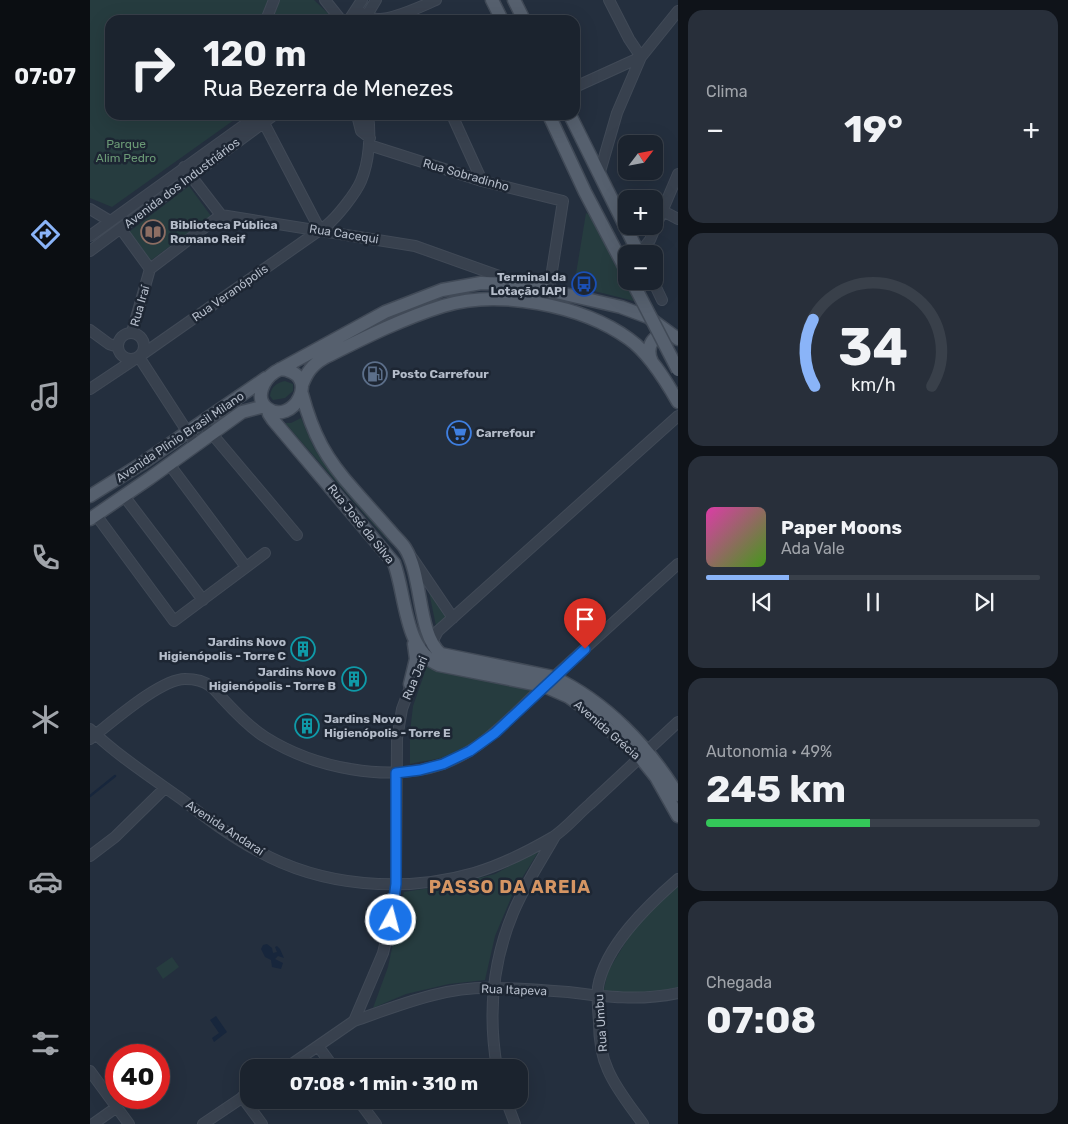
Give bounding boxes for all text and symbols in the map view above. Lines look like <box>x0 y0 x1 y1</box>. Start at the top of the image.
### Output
text: 120 m <box>203 33 306 75</box>
icon: right <box>120 35 185 100</box>
text: 07:07 <box>14 63 76 90</box>
text: Rua Bezerra de Menezes <box>203 75 453 102</box>
text: Clima <box>706 82 747 101</box>
text: 19° <box>844 106 903 152</box>
text: − <box>706 113 724 146</box>
text: + <box>1023 113 1040 146</box>
street label: Avenida dos Industriários <box>121 135 243 231</box>
north arrow <box>618 135 662 180</box>
map controls <box>618 135 663 290</box>
park label: Parque Alim Pedro <box>96 137 156 165</box>
street label: Rua Sobradinho <box>421 156 511 194</box>
button: + <box>618 190 663 235</box>
icon: directions <box>28 217 63 252</box>
place label: Biblioteca Pública Romano Reif <box>170 218 277 246</box>
library icon: Biblioteca Pública Romano Reif <box>140 219 166 245</box>
street label: Rua Cacequi <box>308 222 380 246</box>
button: − <box>618 245 663 290</box>
street label: Rua Veranópolis <box>189 262 271 324</box>
place label: Terminal da Lotação IAPI <box>490 270 566 298</box>
bus stop icon: Terminal da Lotação IAPI <box>571 271 597 297</box>
street label: Rua Iraí <box>127 283 153 328</box>
text: 34 <box>838 316 908 378</box>
fuel station icon: Posto Carrefour <box>362 361 388 387</box>
place label: Posto Carrefour <box>392 367 489 381</box>
text: km/h <box>851 374 895 395</box>
icon: music <box>28 379 63 414</box>
street label: Avenida Plínio Brasil Milano <box>113 389 247 485</box>
supermarket icon: Carrefour <box>446 420 472 446</box>
place label: Carrefour <box>476 426 536 440</box>
street label: Rua José da Silva <box>325 482 397 566</box>
text: Paper Moons <box>781 516 902 539</box>
text: Ada Vale <box>781 539 845 558</box>
icon: phone <box>28 540 63 575</box>
icon: previous <box>748 588 776 616</box>
icon: pause <box>859 588 887 616</box>
icon: next <box>970 588 998 616</box>
pin <box>564 598 606 649</box>
icon: arrive <box>571 605 599 633</box>
place label: Jardins Novo Higienópolis - Torre C <box>159 635 287 663</box>
building icon: Jardins Novo Higienópolis - Torre C <box>290 636 316 662</box>
street label: Rua Jari <box>400 654 431 702</box>
place label: Jardins Novo Higienópolis - Torre B <box>209 665 336 693</box>
building icon: Jardins Novo Higienópolis - Torre B <box>341 666 367 692</box>
street label: Avenida Grécia <box>571 697 643 763</box>
icon: climate <box>28 702 63 737</box>
place label: Jardins Novo Higienópolis - Torre E <box>324 712 451 740</box>
building icon: Jardins Novo Higienópolis - Torre E <box>294 713 320 739</box>
text: Autonomia · 49% <box>706 742 832 761</box>
text: 245 km <box>706 766 846 812</box>
street label: Avenida Andaraí <box>183 797 268 859</box>
icon: car <box>28 864 63 899</box>
district label: PASSO DA AREIA <box>429 876 591 898</box>
position arrow <box>364 893 416 945</box>
text: Chegada <box>706 973 772 992</box>
street label: Rua Itapeva <box>481 982 547 998</box>
street label: Rua Umbu <box>592 994 610 1052</box>
text: 07:08 <box>706 997 816 1043</box>
icon: filters <box>28 1026 63 1061</box>
speed limit sign: 40 <box>105 1044 170 1109</box>
text: 07:08 · 1 min · 310 m <box>290 1072 478 1095</box>

